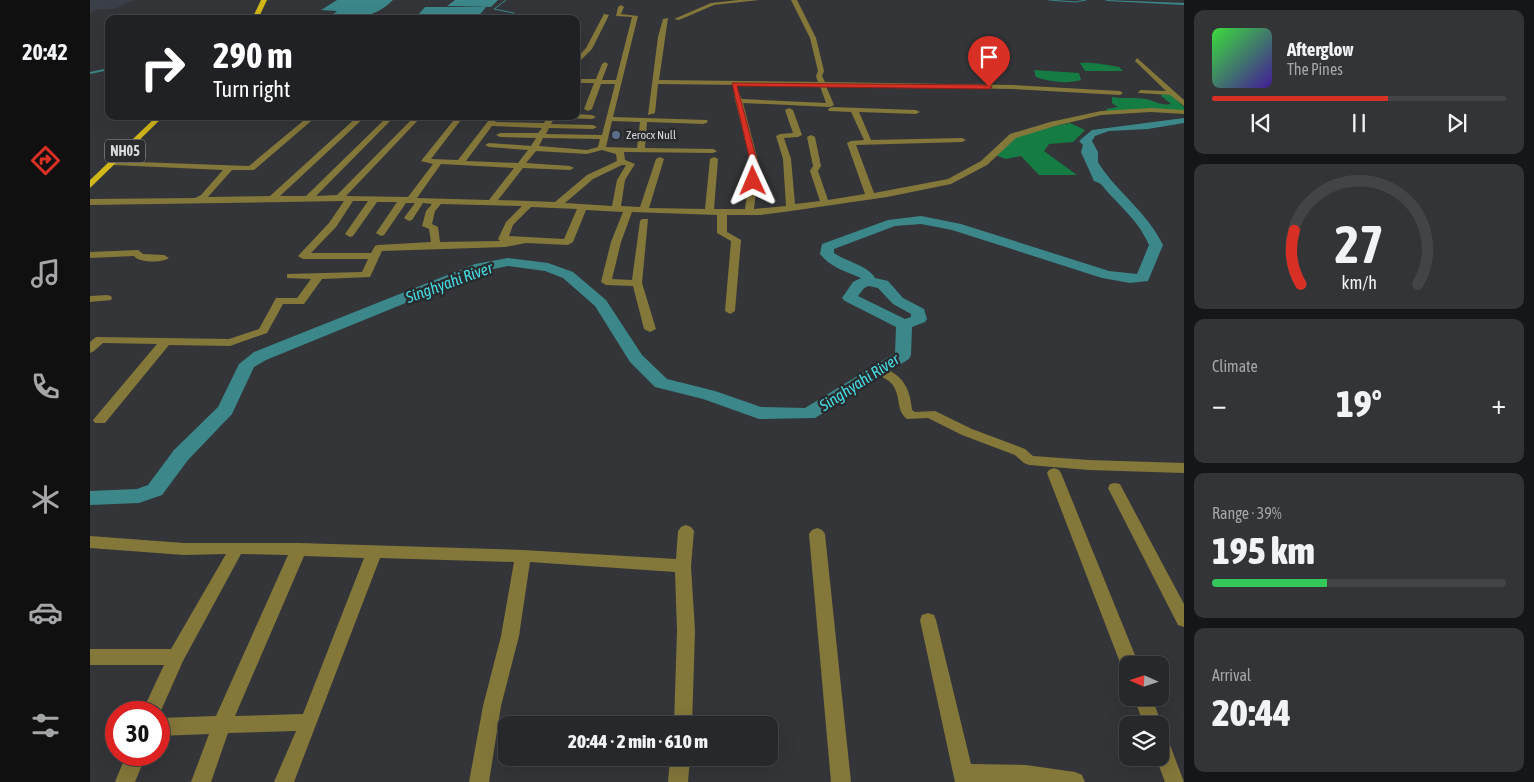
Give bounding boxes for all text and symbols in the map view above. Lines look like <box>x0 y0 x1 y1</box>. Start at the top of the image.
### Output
icon: right <box>130 35 195 100</box>
text: 290 m <box>213 35 292 75</box>
pin <box>968 36 1010 87</box>
text: Afterglow <box>1287 38 1354 60</box>
text: 20:42 <box>22 39 68 65</box>
icon: arrive <box>975 43 1003 71</box>
text: The Pines <box>1287 60 1343 78</box>
text: Turn right <box>213 76 290 102</box>
icon: previous <box>1247 109 1275 137</box>
icon: pause <box>1345 109 1373 137</box>
icon: next <box>1443 109 1471 137</box>
place label: Zerocx Null <box>626 128 677 142</box>
marker: Zerocx Null <box>610 129 622 141</box>
road number: NH05 <box>105 140 145 162</box>
icon: directions <box>28 143 63 178</box>
position arrow <box>726 154 778 206</box>
text: 27 <box>1335 214 1383 274</box>
icon: music <box>28 256 63 291</box>
water label: Singhyahi River <box>402 258 496 307</box>
text: km/h <box>1341 272 1377 293</box>
water label: Singhyahi River <box>815 349 904 416</box>
text: Climate <box>1212 357 1258 375</box>
icon: phone <box>28 369 63 404</box>
text: 19° <box>1336 382 1382 425</box>
text: − <box>1212 388 1227 420</box>
text: + <box>1491 388 1506 420</box>
icon: climate <box>28 482 63 517</box>
text: Range · 39% <box>1212 504 1282 522</box>
text: 195 km <box>1212 529 1315 572</box>
icon: car <box>28 595 63 630</box>
north arrow <box>1119 656 1169 706</box>
map controls <box>1119 656 1169 766</box>
text: Arrival <box>1212 666 1251 684</box>
text: 20:44 <box>1212 691 1291 734</box>
speed limit sign: 30 <box>105 701 170 766</box>
icon: filters <box>28 708 63 743</box>
button: layers <box>1119 716 1169 766</box>
text: 20:44 · 2 min · 610 m <box>568 730 708 752</box>

